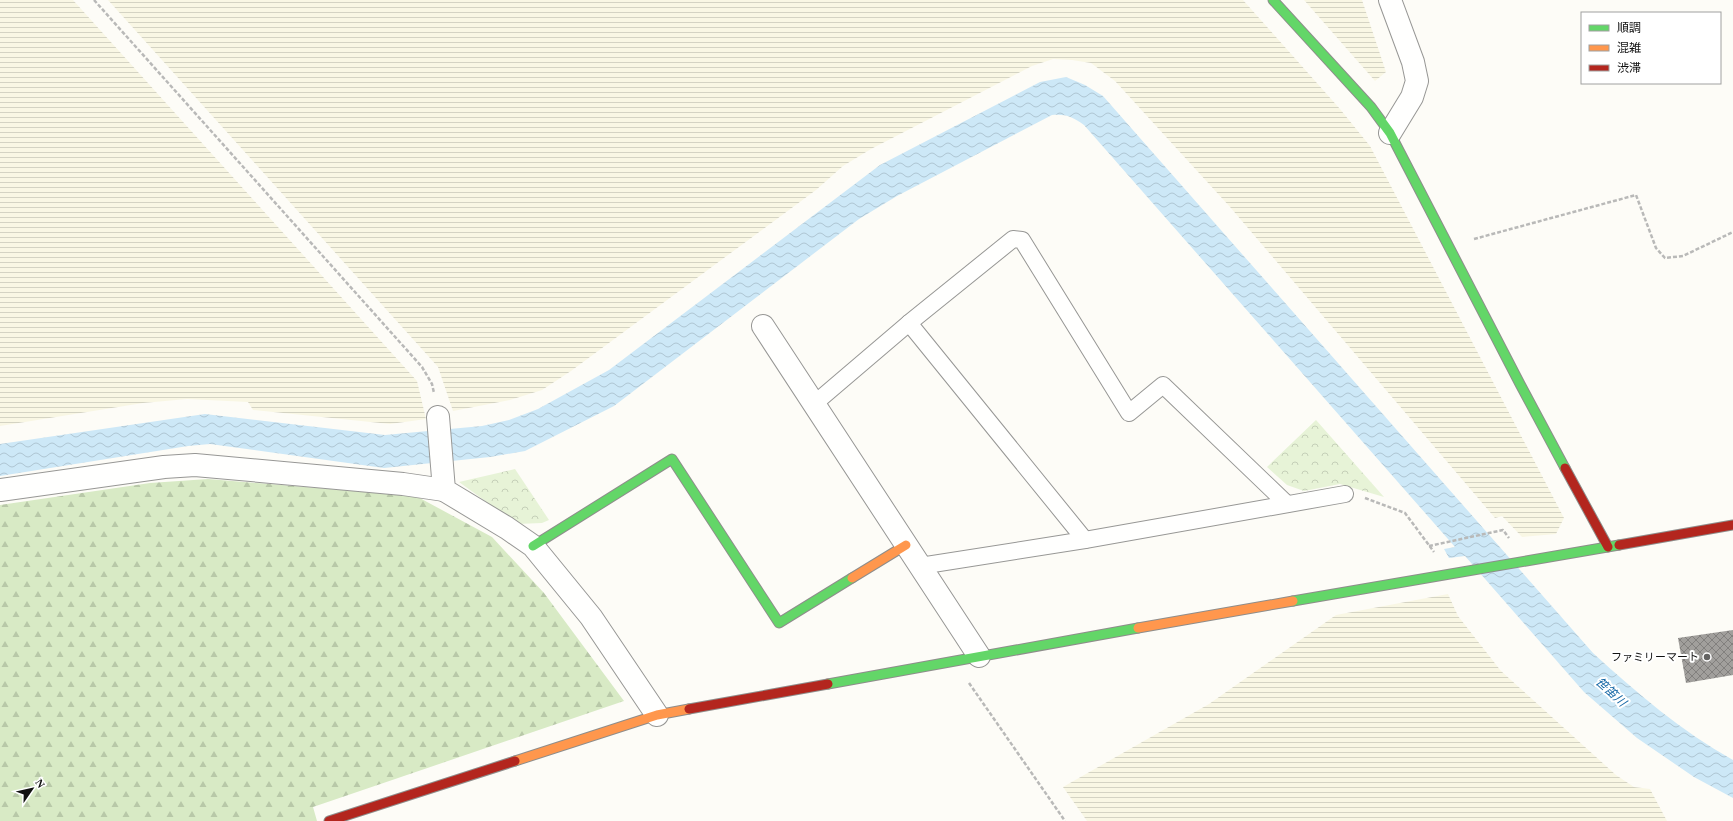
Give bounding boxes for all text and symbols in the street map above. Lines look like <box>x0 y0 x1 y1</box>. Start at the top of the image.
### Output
legend <box>1581 12 1721 84</box>
text: 順調 <box>1617 21 1641 35</box>
text: 混雑 <box>1617 41 1641 55</box>
text: 渋滞 <box>1617 61 1641 75</box>
place label: ファミリーマート <box>1611 651 1699 663</box>
marker: ファミリーマート <box>1702 652 1712 662</box>
water label: 笹笛川 <box>1593 675 1630 711</box>
north arrow <box>12 769 52 809</box>
text: N <box>33 777 48 790</box>

